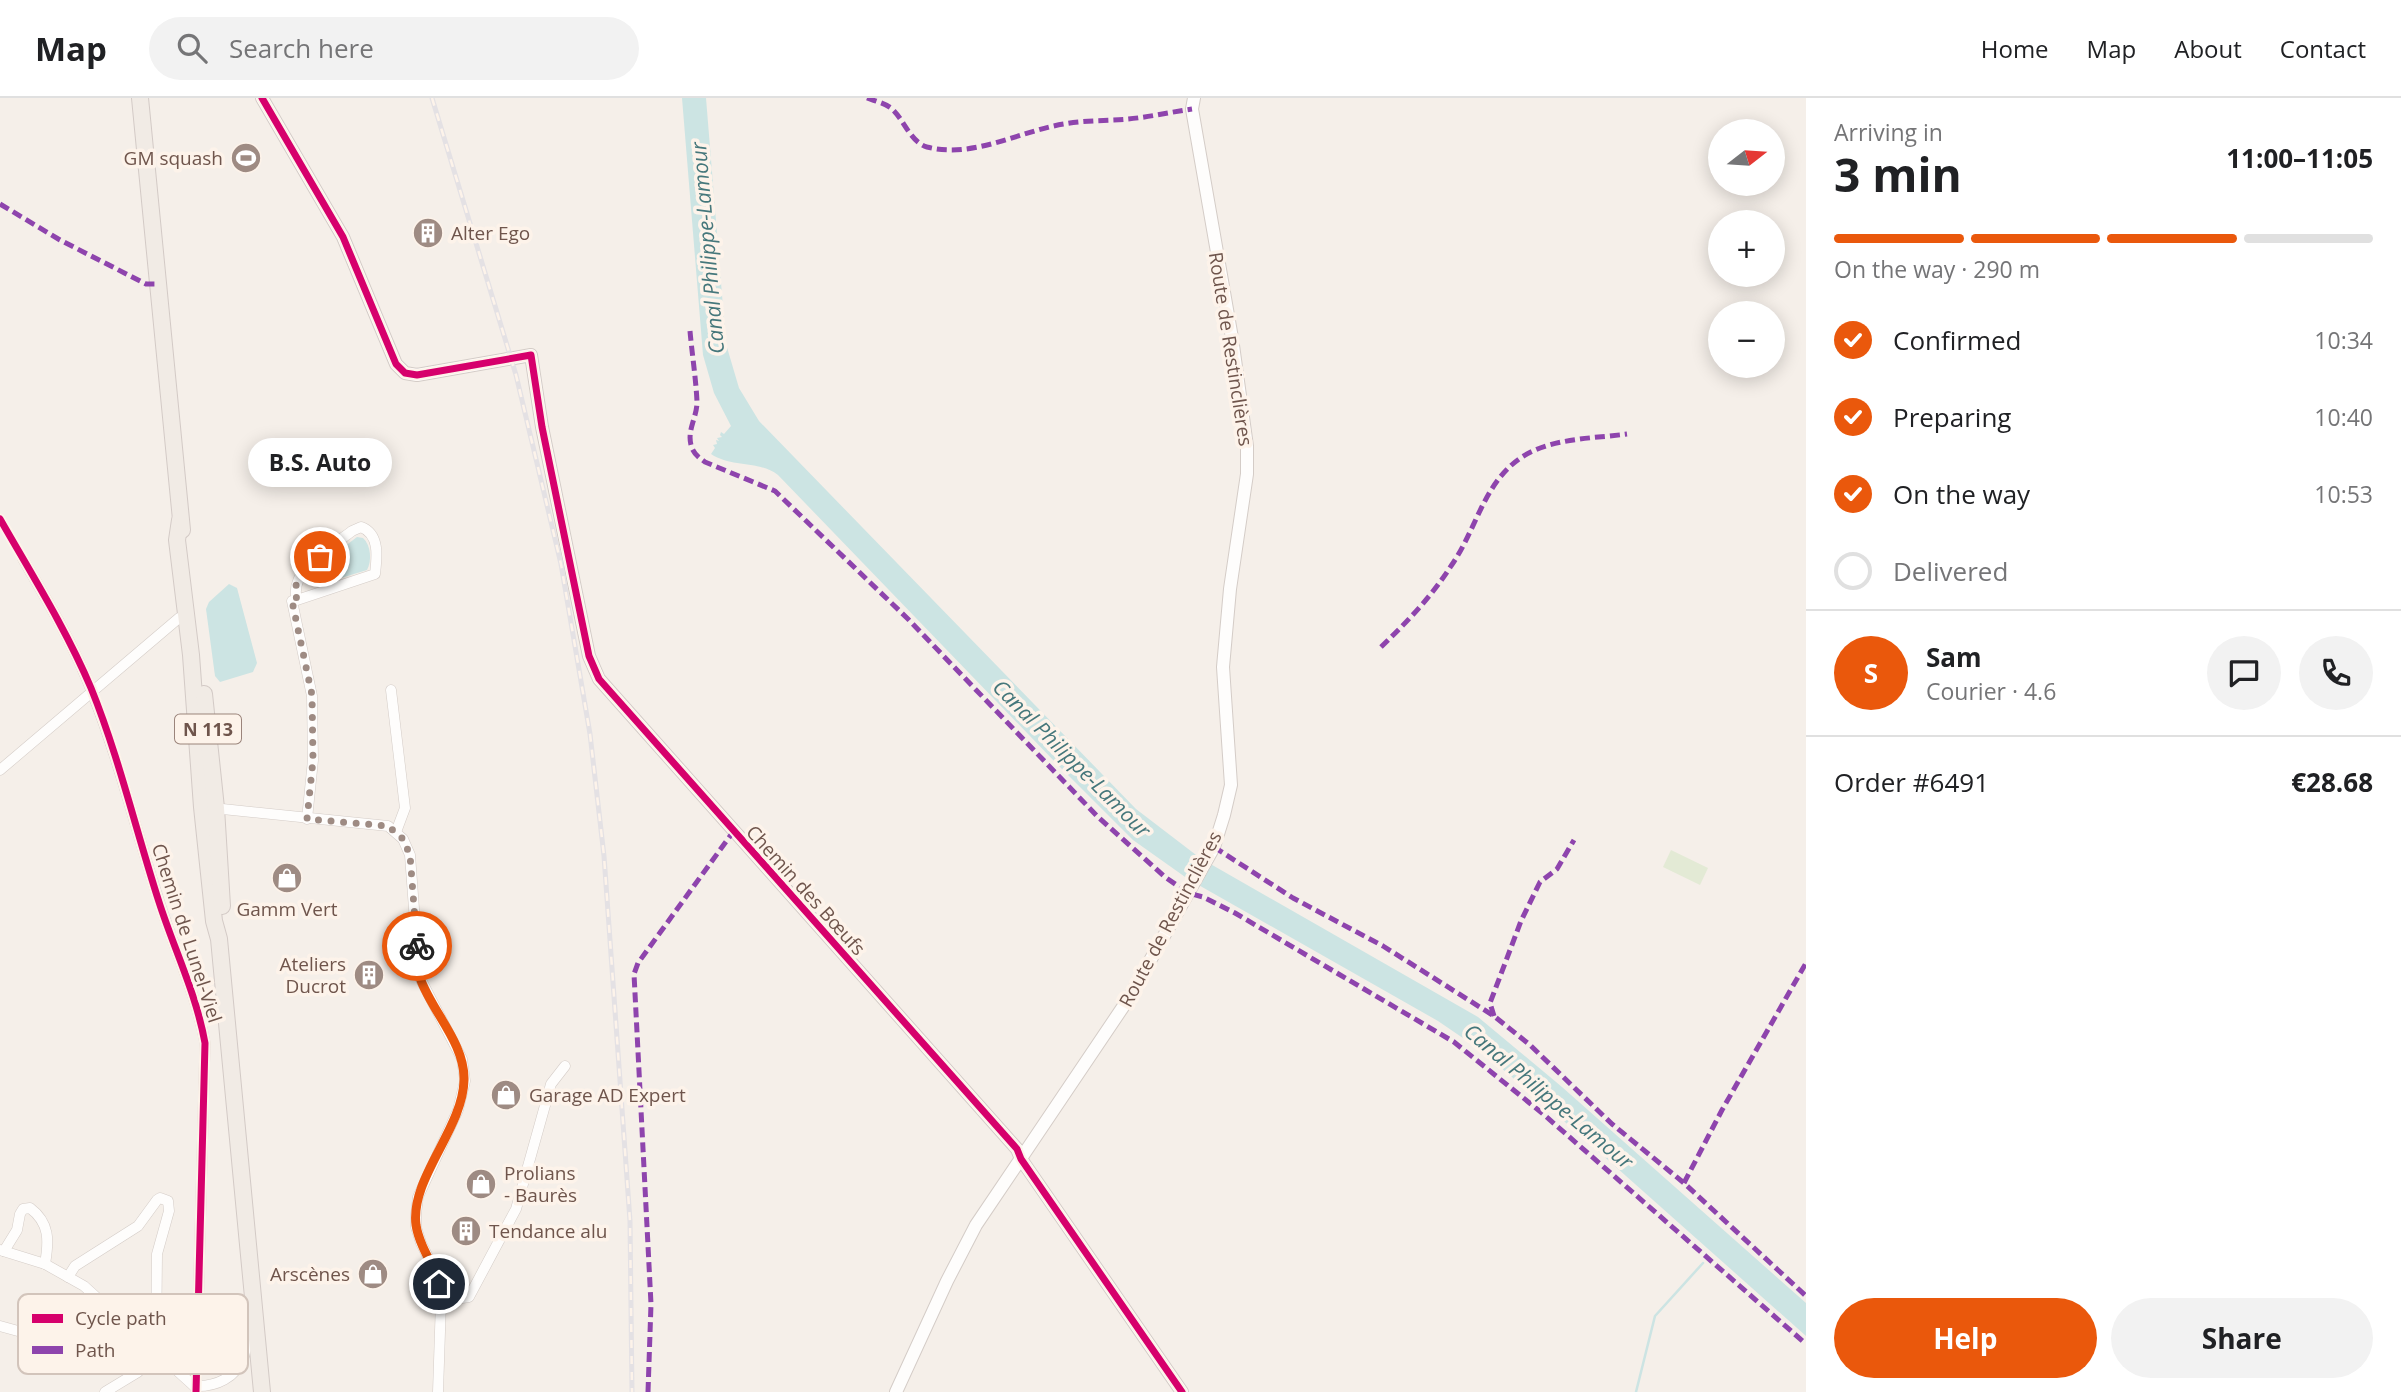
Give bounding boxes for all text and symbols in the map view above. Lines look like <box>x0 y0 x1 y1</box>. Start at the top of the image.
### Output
search box <box>149 17 639 80</box>
text: Map <box>35 26 107 71</box>
icon: search <box>173 29 211 67</box>
text: Search here <box>229 30 374 66</box>
text: Home <box>1981 32 2049 65</box>
text: Map <box>2087 32 2136 65</box>
text: About <box>2174 32 2242 65</box>
text: Contact <box>2280 32 2366 65</box>
text: Arriving in <box>1834 116 1943 148</box>
north arrow <box>1708 119 1785 196</box>
map controls <box>1708 119 1785 378</box>
water label: Canal Philippe-Lamour <box>684 140 730 355</box>
text: 11:00–11:05 <box>2226 140 2373 176</box>
sports icon: GM squash <box>229 141 263 175</box>
text: 3 min <box>1834 143 1962 205</box>
place label: GM squash <box>124 145 223 171</box>
button: + <box>1708 210 1785 287</box>
building icon: Alter Ego <box>411 216 445 250</box>
place label: Alter Ego <box>451 220 530 246</box>
street label: Route de Restinclières <box>1203 250 1259 448</box>
text: On the way · 290 m <box>1834 253 2040 285</box>
button: − <box>1708 301 1785 378</box>
icon: check <box>1834 321 1872 359</box>
text: Confirmed <box>1893 322 2021 358</box>
text: 10:34 <box>2314 324 2373 356</box>
icon: check <box>1834 398 1872 436</box>
text: Preparing <box>1893 399 2011 435</box>
text: 10:40 <box>2314 401 2373 433</box>
callout: B.S. Auto <box>248 438 392 487</box>
text: B.S. Auto <box>269 446 371 478</box>
icon: check <box>1834 475 1872 513</box>
text: On the way <box>1893 476 2030 512</box>
text: 10:53 <box>2314 478 2373 510</box>
pin <box>290 527 350 587</box>
icon: bag <box>301 538 339 576</box>
text: Delivered <box>1893 553 2008 589</box>
button: chat <box>2207 636 2281 710</box>
button: phone <box>2299 636 2373 710</box>
text: Sam <box>1926 639 1982 675</box>
text: S <box>1864 655 1878 691</box>
water label: Canal Philippe-Lamour <box>987 673 1158 844</box>
text: Courier · 4.6 <box>1926 675 2056 707</box>
road number: N 113 <box>175 714 241 744</box>
text: Order #6491 <box>1834 764 1989 800</box>
text: €28.68 <box>2291 764 2373 800</box>
street label: Chemin des Bœufs <box>740 819 872 961</box>
street label: Route de Restinclières <box>1113 826 1227 1012</box>
street label: Chemin de Lunel-Viel <box>146 840 228 1026</box>
shop icon: Gamm Vert <box>270 861 304 895</box>
place label: Gamm Vert <box>236 896 338 922</box>
courier <box>382 911 452 981</box>
icon: bike <box>398 927 436 965</box>
place label: Ateliers Ducrot <box>279 951 346 999</box>
building icon: Ateliers Ducrot <box>352 958 386 992</box>
water label: Canal Philippe-Lamour <box>1459 1017 1640 1175</box>
shop icon: Garage AD Expert <box>489 1078 523 1112</box>
place label: Garage AD Expert <box>529 1082 686 1108</box>
place label: Prolians - Baurès <box>504 1160 577 1208</box>
shop icon: Prolians - Baurès <box>464 1167 498 1201</box>
building icon: Tendance alu <box>449 1214 483 1248</box>
place label: Tendance alu <box>489 1218 607 1244</box>
pin <box>409 1254 469 1314</box>
shop icon: Arscènes <box>356 1257 390 1291</box>
place label: Arscènes <box>270 1261 350 1287</box>
icon: home <box>420 1265 458 1303</box>
legend <box>18 1294 248 1374</box>
button: Help <box>1834 1298 2097 1378</box>
button: Share <box>2111 1298 2373 1378</box>
text: Cycle path <box>75 1305 167 1331</box>
text: Path <box>75 1337 115 1363</box>

